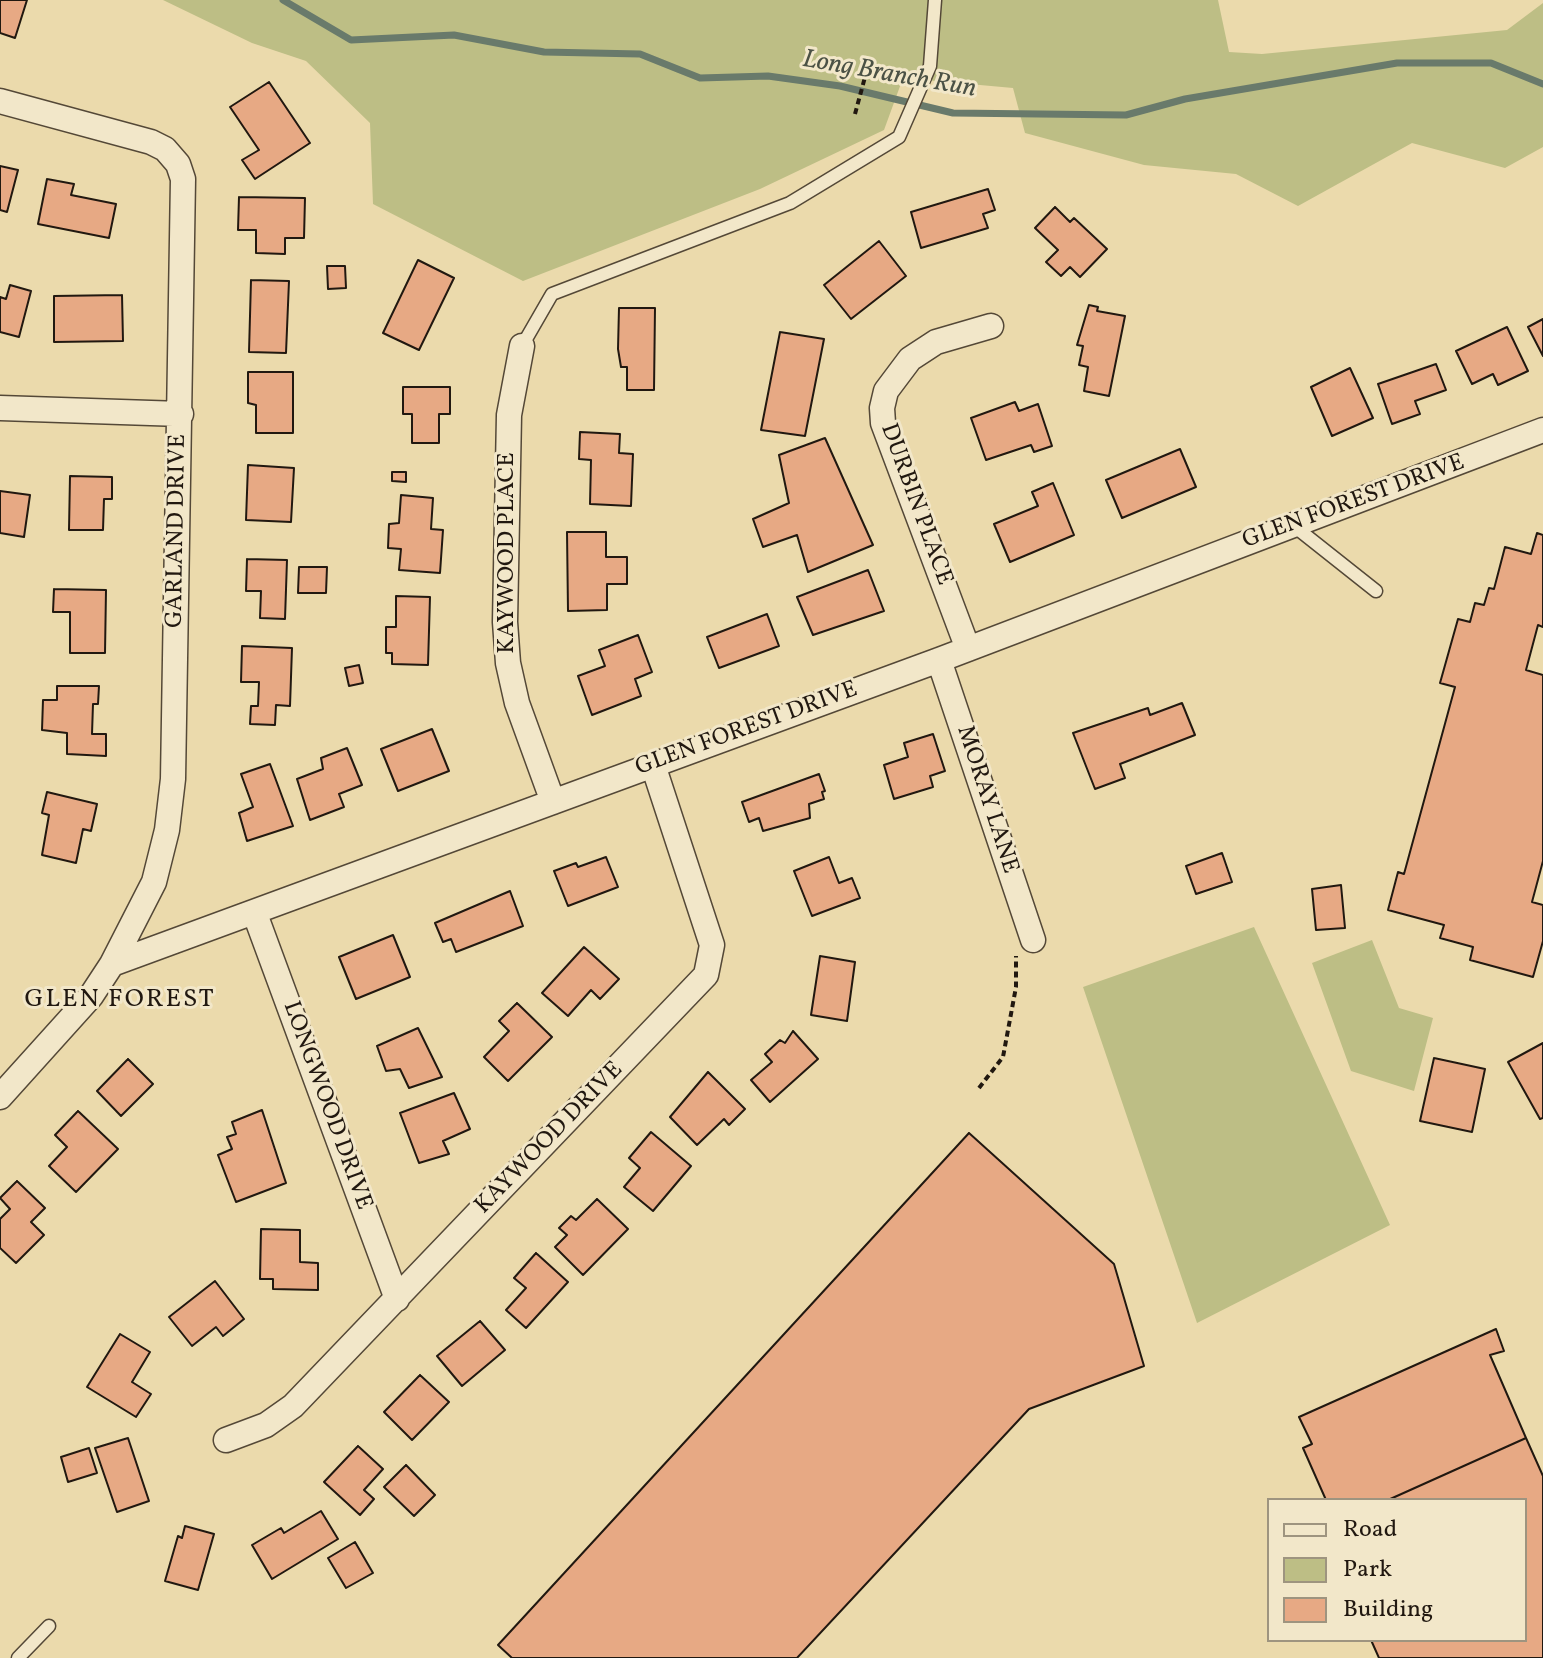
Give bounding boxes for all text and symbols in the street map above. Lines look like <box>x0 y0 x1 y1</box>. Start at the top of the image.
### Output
water label: Long Branch Run <box>800 45 978 107</box>
street label: DURBIN PLACE <box>872 420 958 590</box>
street label: GARLAND DRIVE <box>162 434 194 628</box>
street label: GLEN FOREST DRIVE <box>1239 449 1469 557</box>
street label: KAYWOOD PLACE <box>495 452 523 654</box>
street label: GLEN FOREST DRIVE <box>632 676 862 784</box>
street label: MORAY LANE <box>949 722 1023 878</box>
district label: GLEN FOREST <box>24 985 216 1017</box>
street label: LONGWOOD DRIVE <box>275 998 377 1214</box>
street label: KAYWOOD DRIVE <box>470 1057 630 1221</box>
legend <box>1267 1498 1527 1642</box>
text: Road <box>1343 1513 1397 1547</box>
text: Park <box>1343 1553 1392 1587</box>
text: Building <box>1343 1593 1433 1627</box>

